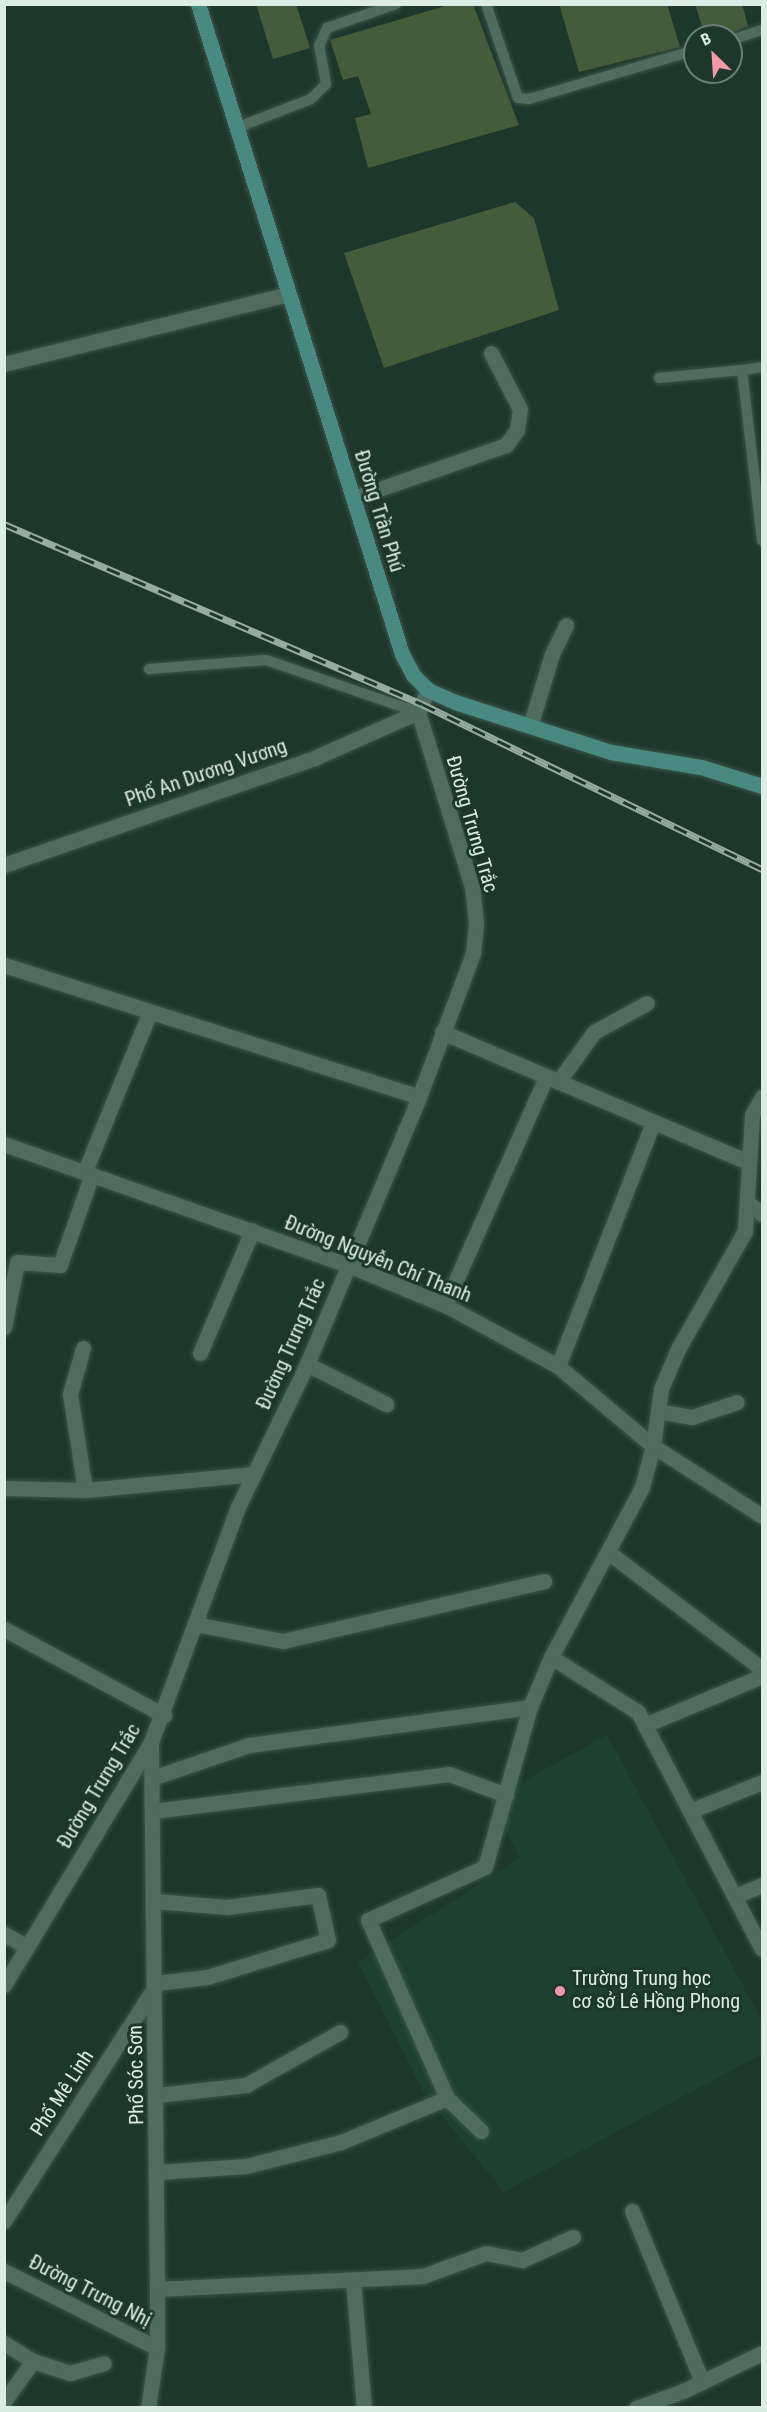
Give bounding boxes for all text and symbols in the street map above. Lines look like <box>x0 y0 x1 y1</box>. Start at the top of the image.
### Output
north arrow <box>683 24 743 84</box>
text: B <box>698 29 714 50</box>
street label: Đường Trần Phú <box>349 447 409 575</box>
street label: Phố An Dương Vương <box>122 734 290 812</box>
street label: Đường Trưng Trắc <box>441 752 503 896</box>
street label: Đường Nguyễn Chí Thanh <box>281 1210 475 1308</box>
street label: Đường Trưng Trắc <box>251 1274 331 1414</box>
street label: Đường Trưng Trắc <box>52 1719 146 1853</box>
place label: Trường Trung học cơ sở Lê Hồng Phong <box>572 1967 740 2014</box>
marker: Trường Trung học cơ sở Lê Hồng Phong <box>553 1984 567 1998</box>
street label: Phố Sóc Sơn <box>123 2025 149 2125</box>
street label: Phố Mê Linh <box>25 2045 99 2141</box>
street label: Đường Trưng Nhị <box>25 2250 155 2332</box>

